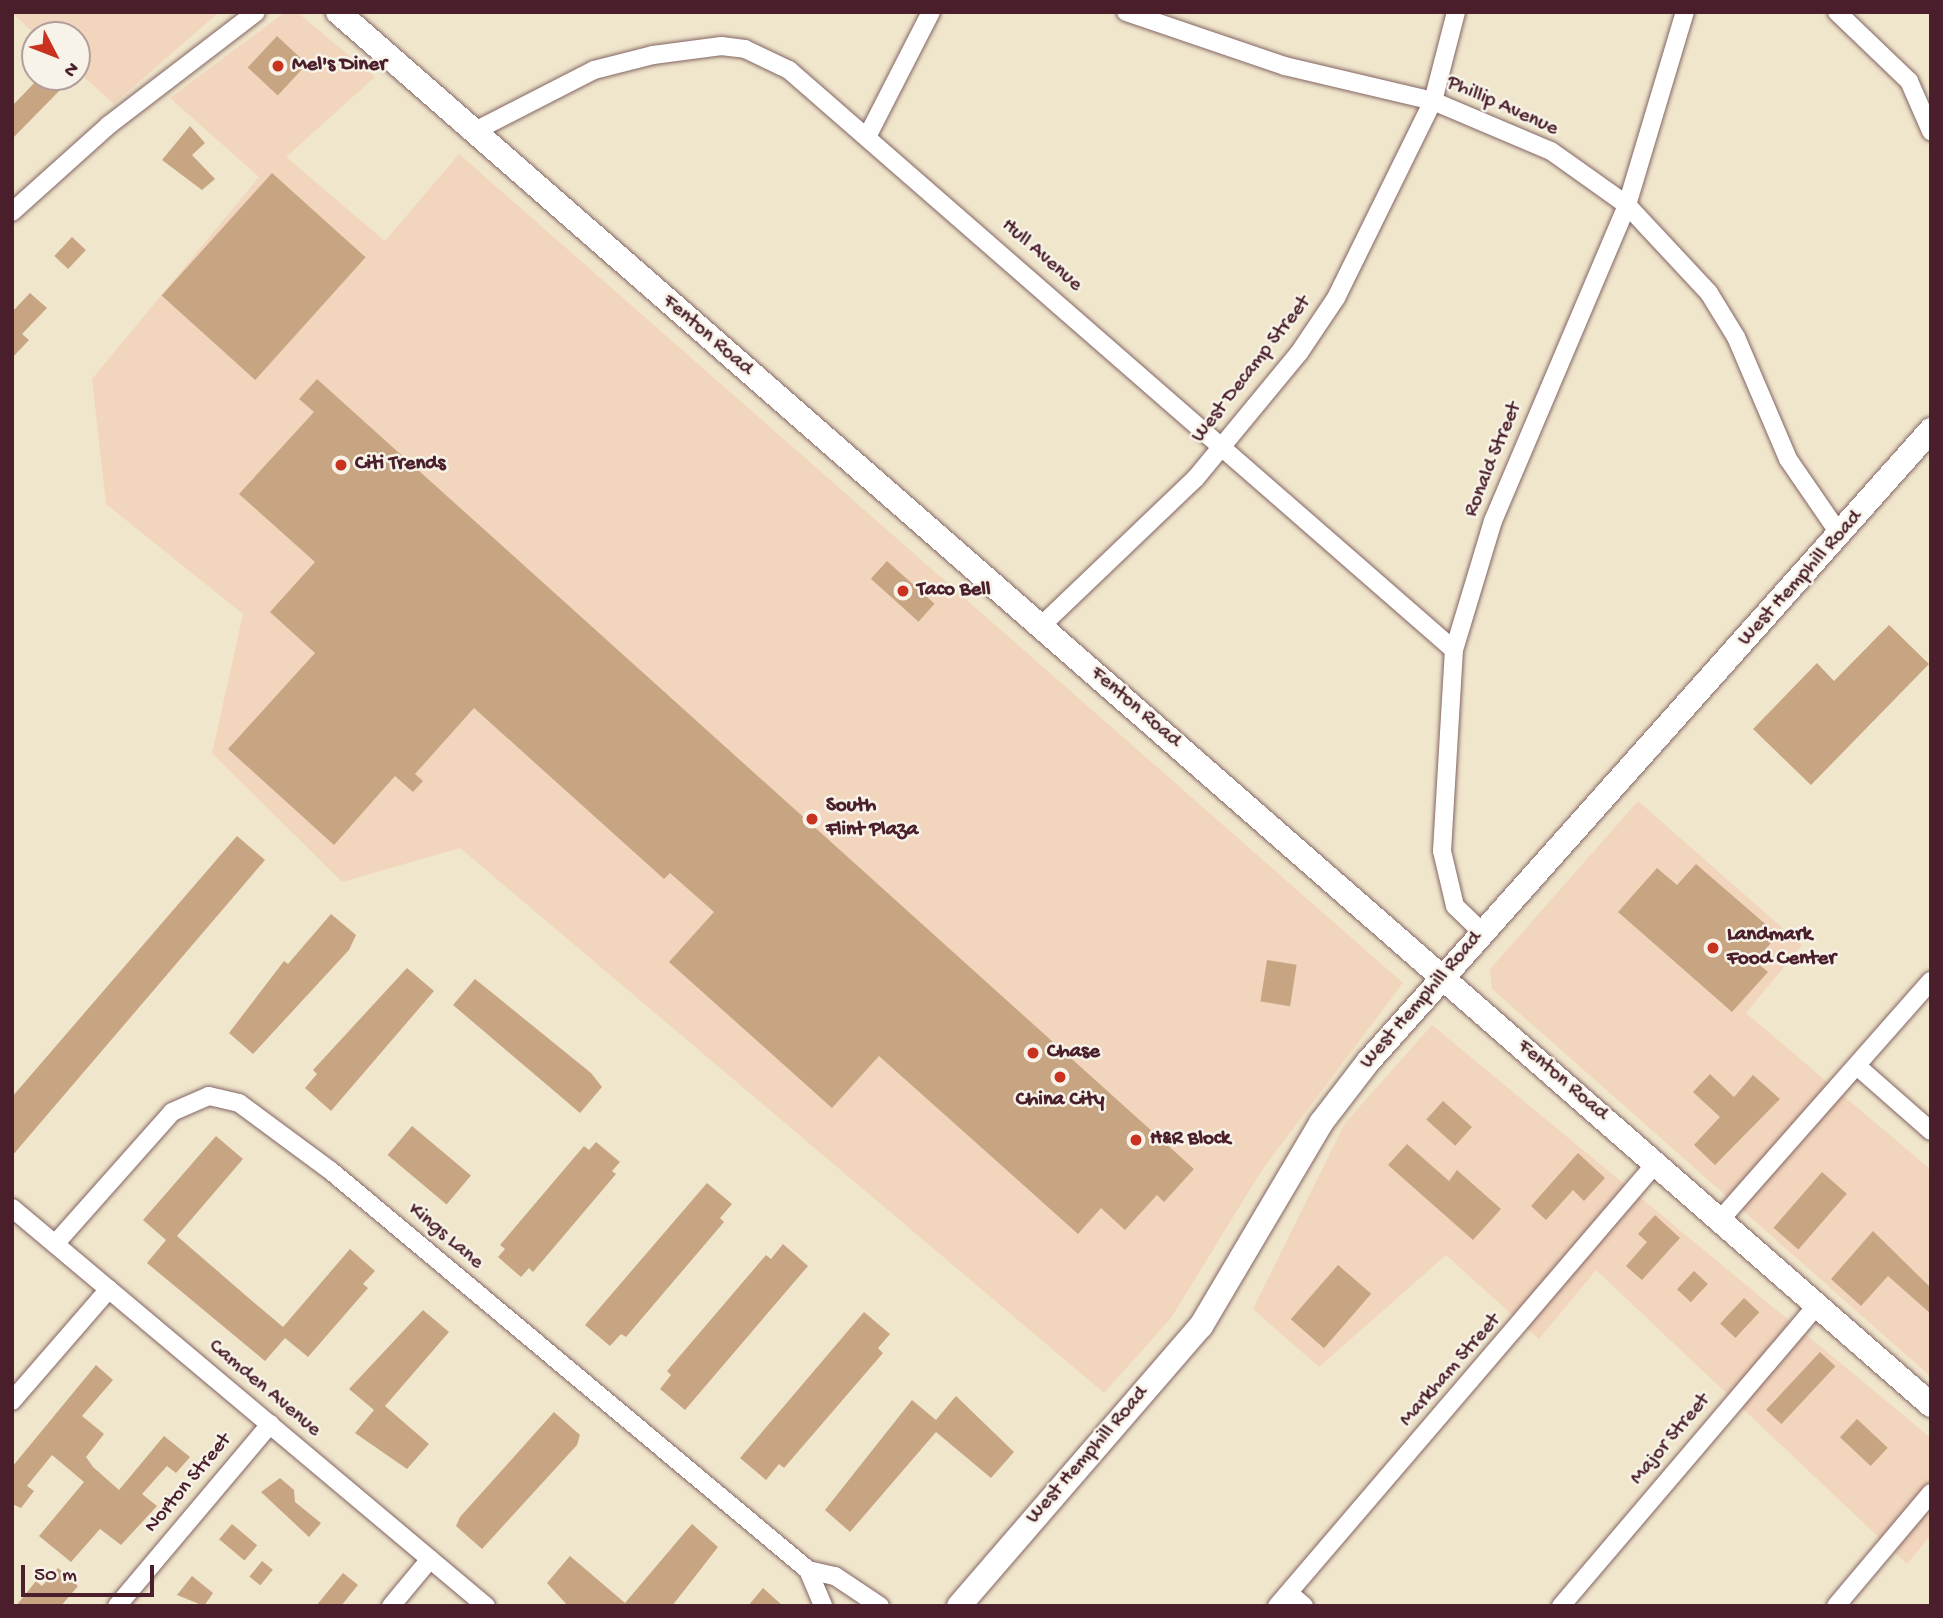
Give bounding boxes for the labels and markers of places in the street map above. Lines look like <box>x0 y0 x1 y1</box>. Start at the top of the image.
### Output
place label: Mel's Diner <box>292 53 387 79</box>
marker: Mel's Diner <box>270 58 286 74</box>
place label: Citi Trends <box>355 452 445 478</box>
marker: Citi Trends <box>333 457 349 473</box>
place label: Taco Bell <box>917 578 991 604</box>
marker: Taco Bell <box>895 583 911 599</box>
place label: South Flint Plaza <box>826 794 918 844</box>
marker: South Flint Plaza <box>804 811 820 827</box>
place label: Landmark Food Center <box>1727 923 1836 973</box>
marker: Landmark Food Center <box>1705 940 1721 956</box>
place label: Chase <box>1047 1040 1100 1066</box>
marker: Chase <box>1025 1045 1041 1061</box>
marker: China City <box>1052 1069 1068 1085</box>
place label: China City <box>1016 1088 1104 1114</box>
place label: H&R Block <box>1150 1127 1230 1153</box>
marker: H&R Block <box>1128 1132 1144 1148</box>

